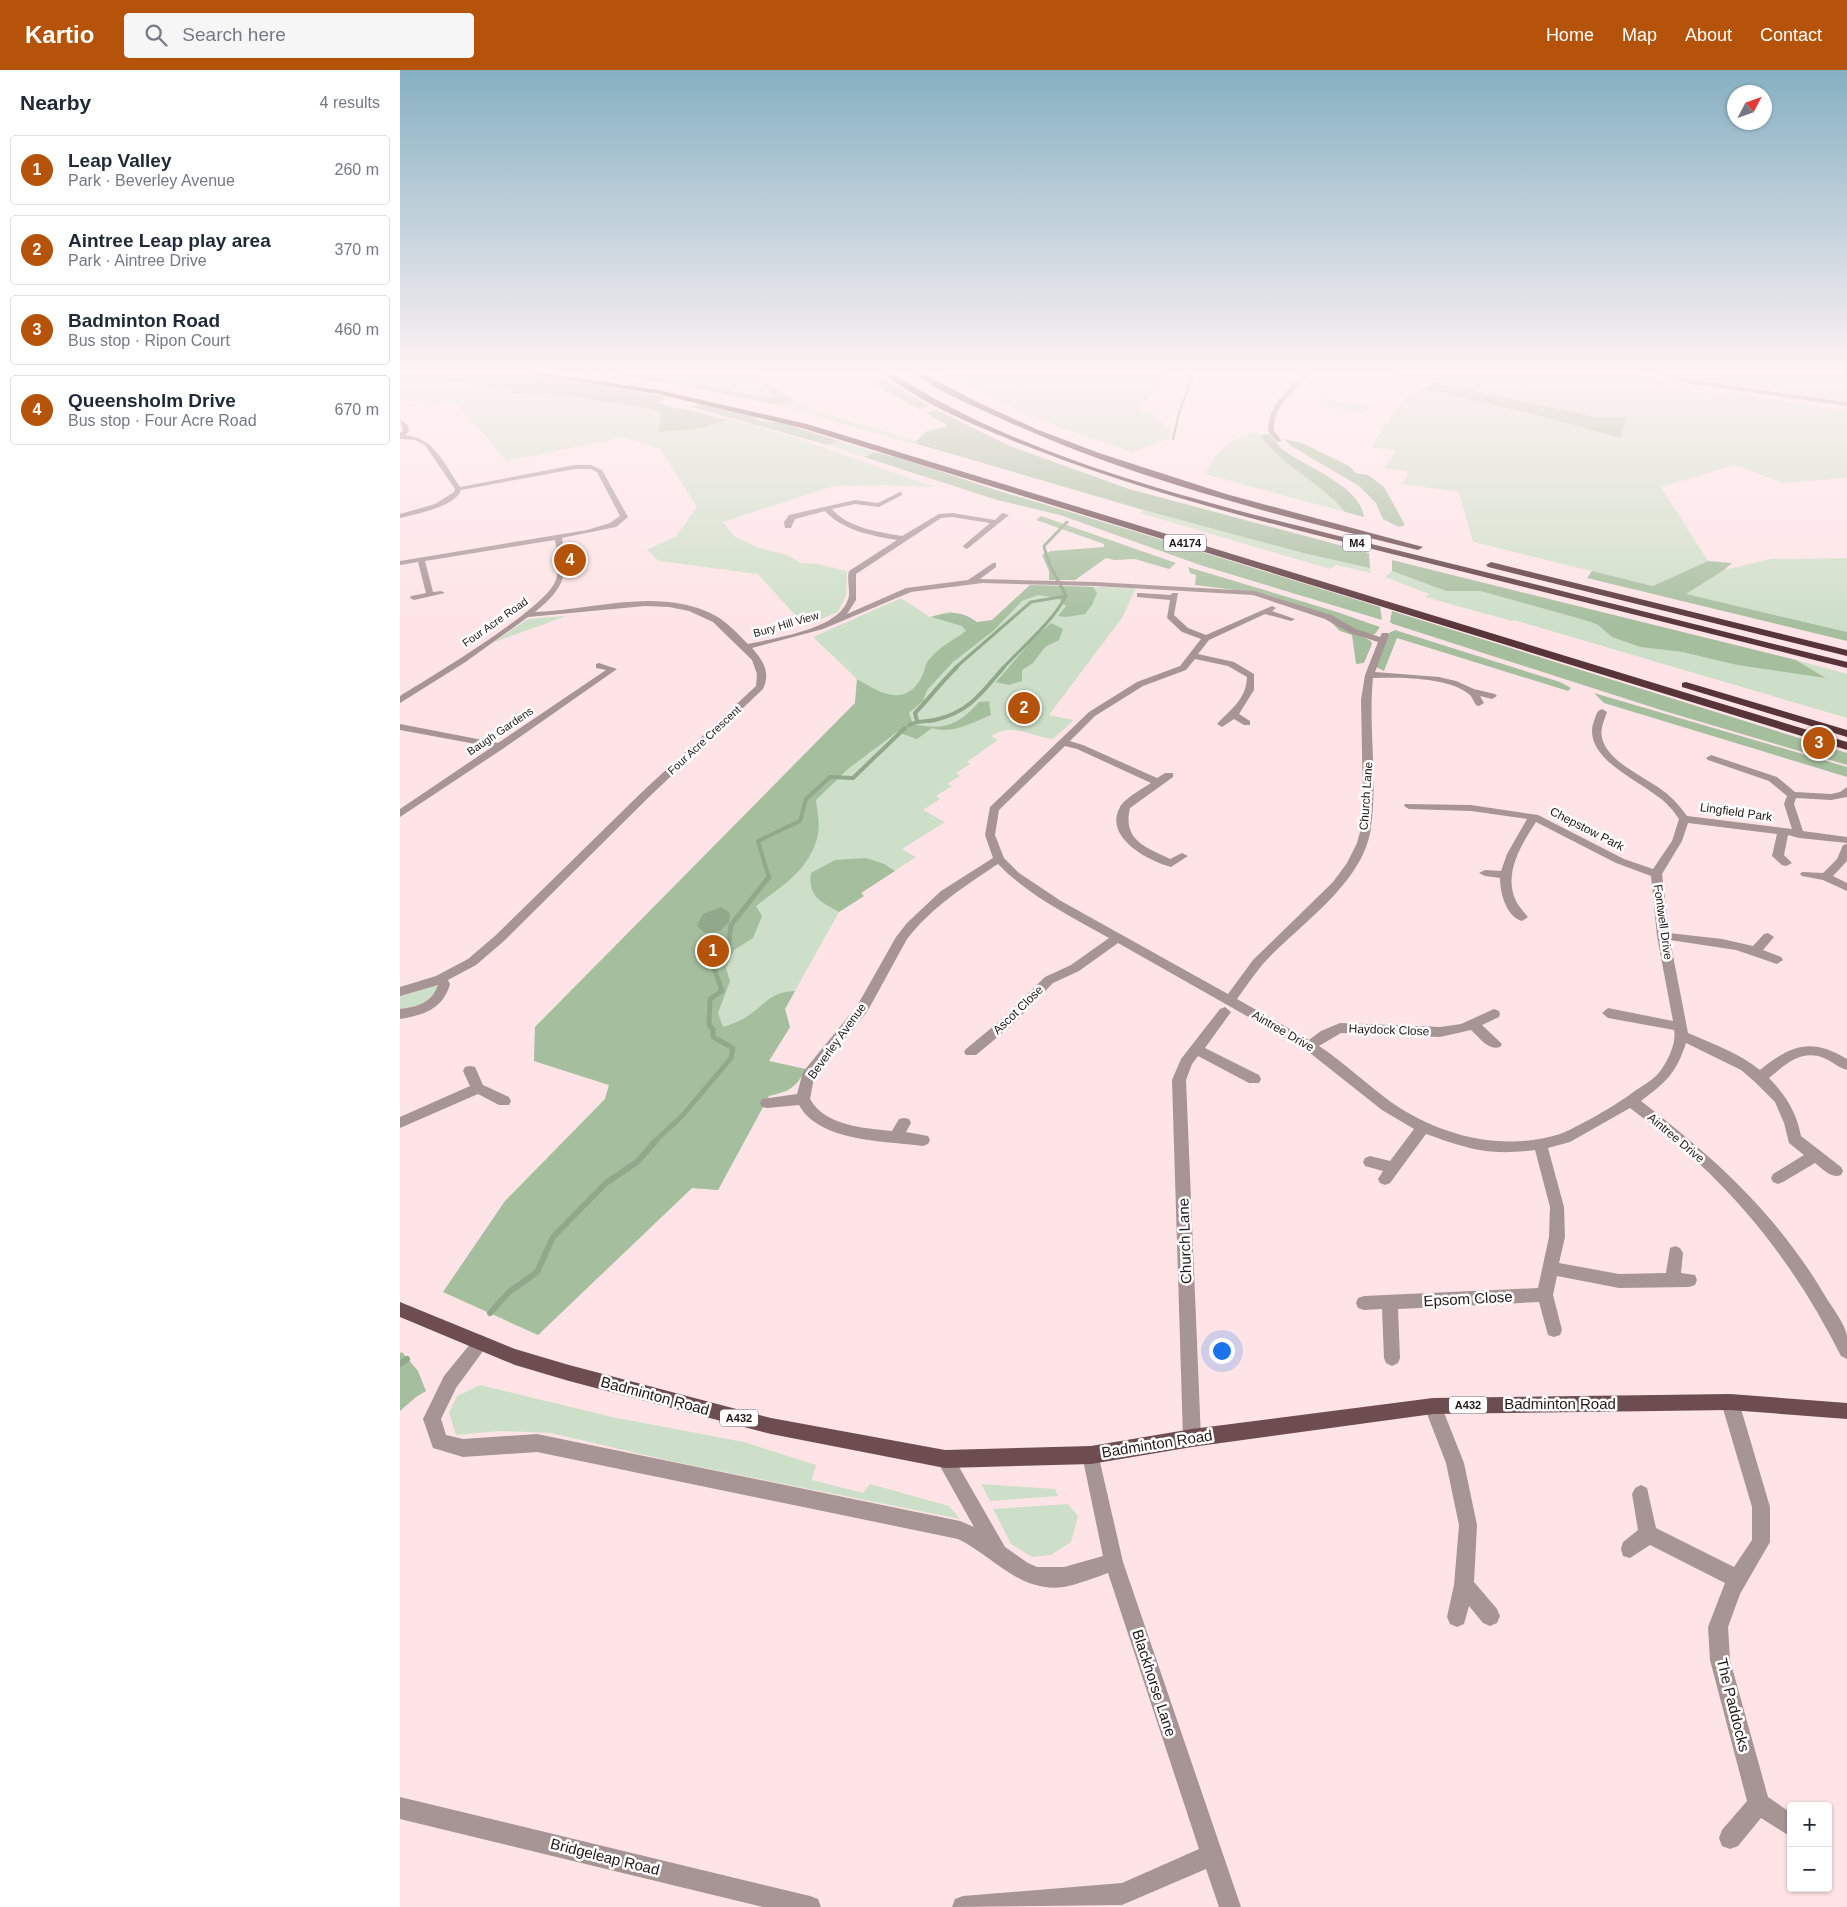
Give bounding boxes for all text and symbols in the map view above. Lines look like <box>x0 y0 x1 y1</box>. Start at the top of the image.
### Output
search box <box>124 13 474 58</box>
text: Kartio <box>25 21 94 48</box>
icon: search <box>142 21 170 49</box>
text: Search here <box>182 24 286 45</box>
text: Home <box>1546 25 1594 45</box>
text: Map <box>1622 25 1657 45</box>
text: About <box>1685 25 1732 45</box>
text: Contact <box>1760 25 1822 45</box>
north arrow <box>1727 85 1772 130</box>
text: Nearby <box>20 91 91 114</box>
text: 4 results <box>320 94 380 111</box>
text: Leap Valley <box>68 150 172 171</box>
text: 1 <box>33 161 41 178</box>
text: 260 m <box>335 161 379 178</box>
text: Park · Beverley Avenue <box>68 172 235 189</box>
text: Aintree Leap play area <box>68 230 271 251</box>
text: 2 <box>33 241 41 258</box>
text: 370 m <box>335 241 379 258</box>
text: Park · Aintree Drive <box>68 252 207 269</box>
text: Badminton Road <box>68 310 220 331</box>
text: 3 <box>33 321 41 338</box>
text: 460 m <box>335 321 379 338</box>
text: Bus stop · Ripon Court <box>68 332 230 349</box>
text: Queensholm Drive <box>68 390 236 411</box>
text: 4 <box>33 401 41 418</box>
text: 670 m <box>335 401 379 418</box>
text: Bus stop · Four Acre Road <box>68 412 257 429</box>
road number: A4174 <box>1164 534 1206 552</box>
road number: M4 <box>1343 534 1371 552</box>
pin: 4 <box>554 541 586 579</box>
street label: Four Acre Road <box>460 595 530 649</box>
street label: Bury Hill View <box>752 609 820 639</box>
pin: 2 <box>1008 689 1040 727</box>
street label: Four Acre Crescent <box>665 703 743 777</box>
street label: Baugh Gardens <box>465 704 536 758</box>
pin: 3 <box>1803 724 1835 762</box>
street label: Church Lane <box>1357 761 1375 831</box>
street label: Lingfield Park <box>1699 800 1774 824</box>
street label: Chepstow Park <box>1548 804 1627 854</box>
street label: Fontwell Drive <box>1651 883 1675 961</box>
pin: 1 <box>697 932 729 970</box>
street label: Ascot Close <box>990 983 1046 1037</box>
street label: Beverley Avenue <box>805 1000 869 1081</box>
street label: Aintree Drive <box>1249 1008 1317 1055</box>
street label: Haydock Close <box>1348 1022 1430 1038</box>
street label: Aintree Drive <box>1645 1110 1707 1166</box>
street label: Church Lane <box>1175 1198 1194 1284</box>
street label: Epsom Close <box>1423 1288 1513 1309</box>
your location <box>1209 1338 1235 1364</box>
street label: Badminton Road <box>599 1373 711 1418</box>
street label: Badminton Road <box>1504 1395 1616 1412</box>
road number: A432 <box>1449 1396 1487 1414</box>
road number: A432 <box>720 1410 758 1426</box>
street label: Badminton Road <box>1100 1426 1213 1461</box>
street label: Blackhorse Lane <box>1129 1627 1180 1739</box>
street label: The Paddocks <box>1714 1656 1753 1753</box>
map controls <box>1787 1802 1832 1892</box>
button: + <box>1787 1802 1832 1847</box>
street label: Bridgeleap Road <box>549 1835 661 1878</box>
button: − <box>1787 1847 1832 1892</box>

